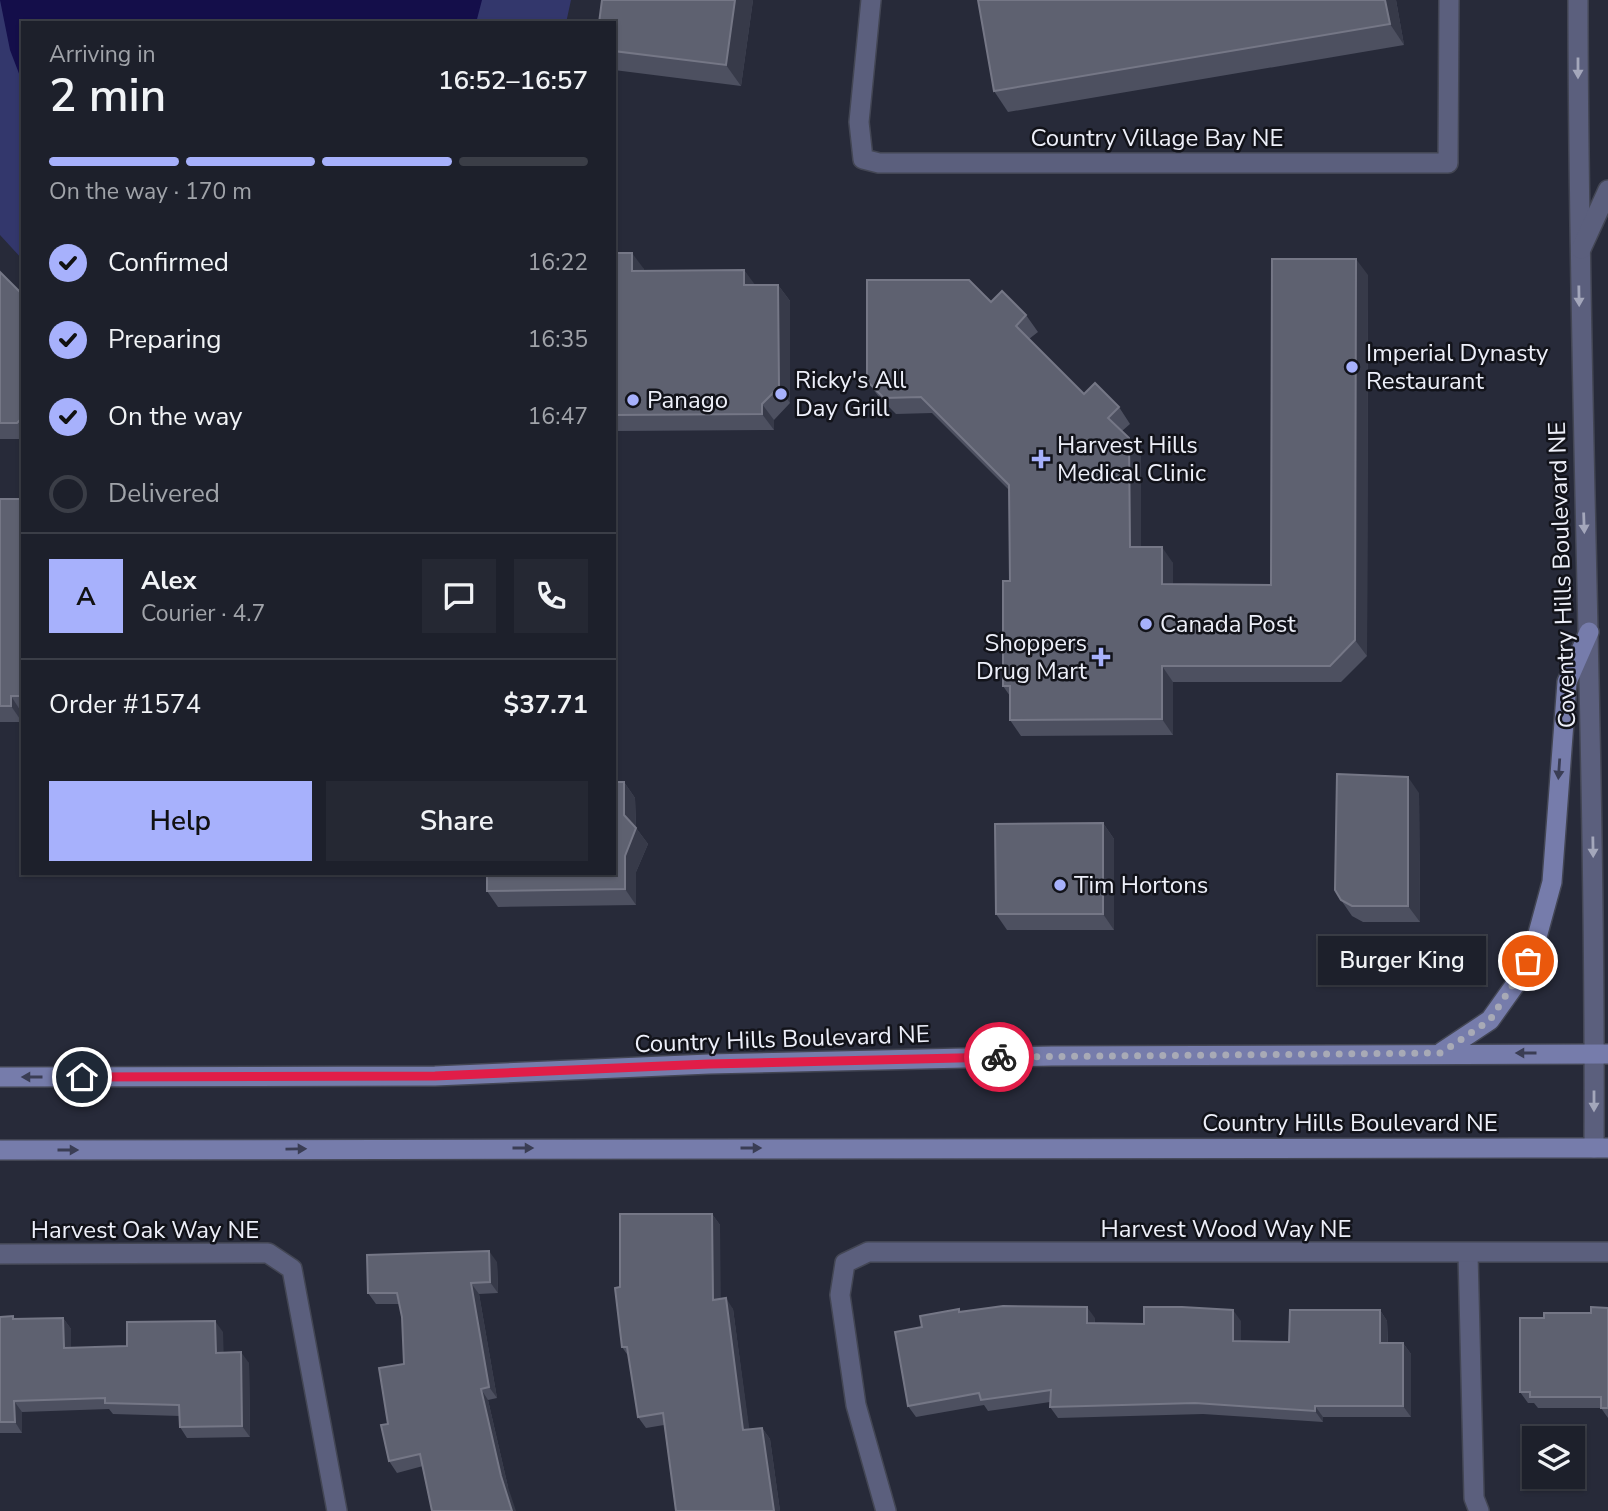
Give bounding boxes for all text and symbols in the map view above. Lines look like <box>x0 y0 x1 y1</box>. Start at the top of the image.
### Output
text: Arriving in <box>49 39 156 70</box>
one-way arrow <box>1572 57 1584 79</box>
text: 16:52–16:57 <box>438 63 588 98</box>
text: 2 min <box>49 64 166 127</box>
street label: Country Village Bay NE <box>1030 122 1284 154</box>
text: On the way · 170 m <box>49 176 252 207</box>
icon: check <box>49 244 87 282</box>
text: Confirmed <box>108 245 229 280</box>
text: 16:22 <box>528 247 588 278</box>
one-way arrow <box>1573 285 1584 307</box>
icon: check <box>49 321 87 359</box>
text: Preparing <box>108 322 221 357</box>
text: 16:35 <box>528 324 588 355</box>
place label: Imperial Dynasty Restaurant <box>1366 337 1549 397</box>
marker: Imperial Dynasty Restaurant <box>1344 359 1360 375</box>
place label: Ricky's All Day Grill <box>795 364 906 424</box>
place label: Panago <box>647 384 728 416</box>
marker: Ricky's All Day Grill <box>773 386 789 402</box>
marker: Panago <box>625 392 641 408</box>
icon: check <box>49 398 87 436</box>
text: On the way <box>108 399 242 434</box>
text: 16:47 <box>528 401 588 432</box>
street label: Coventry Hills Boulevard NE <box>1541 421 1583 729</box>
place label: Harvest Hills Medical Clinic <box>1057 429 1206 489</box>
marker: Harvest Hills Medical Clinic <box>1031 449 1051 469</box>
text: Delivered <box>108 476 220 511</box>
one-way arrow <box>1579 512 1590 534</box>
button: chat <box>422 559 496 633</box>
button: phone <box>514 559 588 633</box>
text: Alex <box>141 563 197 598</box>
text: A <box>76 579 96 614</box>
text: Courier · 4.7 <box>141 598 265 629</box>
place label: Canada Post <box>1160 608 1296 640</box>
marker: Canada Post <box>1138 616 1154 632</box>
place label: Shoppers Drug Mart <box>976 627 1088 687</box>
marker: Shoppers Drug Mart <box>1093 649 1109 665</box>
text: Order #1574 <box>49 687 201 722</box>
text: $37.71 <box>504 687 588 722</box>
one-way arrow <box>1553 758 1564 780</box>
button: Help <box>49 781 312 861</box>
button: Share <box>326 781 588 861</box>
one-way arrow <box>1587 837 1598 859</box>
place label: Tim Hortons <box>1074 869 1208 901</box>
marker: Tim Hortons <box>1052 877 1068 893</box>
pin <box>1498 931 1558 991</box>
callout: Burger King <box>1318 936 1486 986</box>
icon: bag <box>1509 942 1547 980</box>
text: Burger King <box>1339 945 1465 976</box>
street label: Country Hills Boulevard NE <box>634 1018 930 1060</box>
courier <box>964 1022 1034 1092</box>
icon: bike <box>980 1038 1018 1076</box>
pin <box>52 1047 112 1107</box>
one-way arrow <box>1515 1047 1537 1059</box>
icon: home <box>63 1058 101 1096</box>
one-way arrow <box>21 1071 43 1083</box>
one-way arrow <box>1589 1090 1600 1112</box>
street label: Country Hills Boulevard NE <box>1202 1107 1498 1139</box>
one-way arrow <box>512 1142 534 1154</box>
one-way arrow <box>740 1142 762 1154</box>
one-way arrow <box>285 1143 307 1155</box>
one-way arrow <box>57 1144 79 1156</box>
street label: Harvest Wood Way NE <box>1100 1213 1352 1245</box>
street label: Harvest Oak Way NE <box>31 1214 259 1246</box>
map controls <box>1522 1426 1585 1489</box>
button: layers <box>1522 1426 1585 1489</box>

